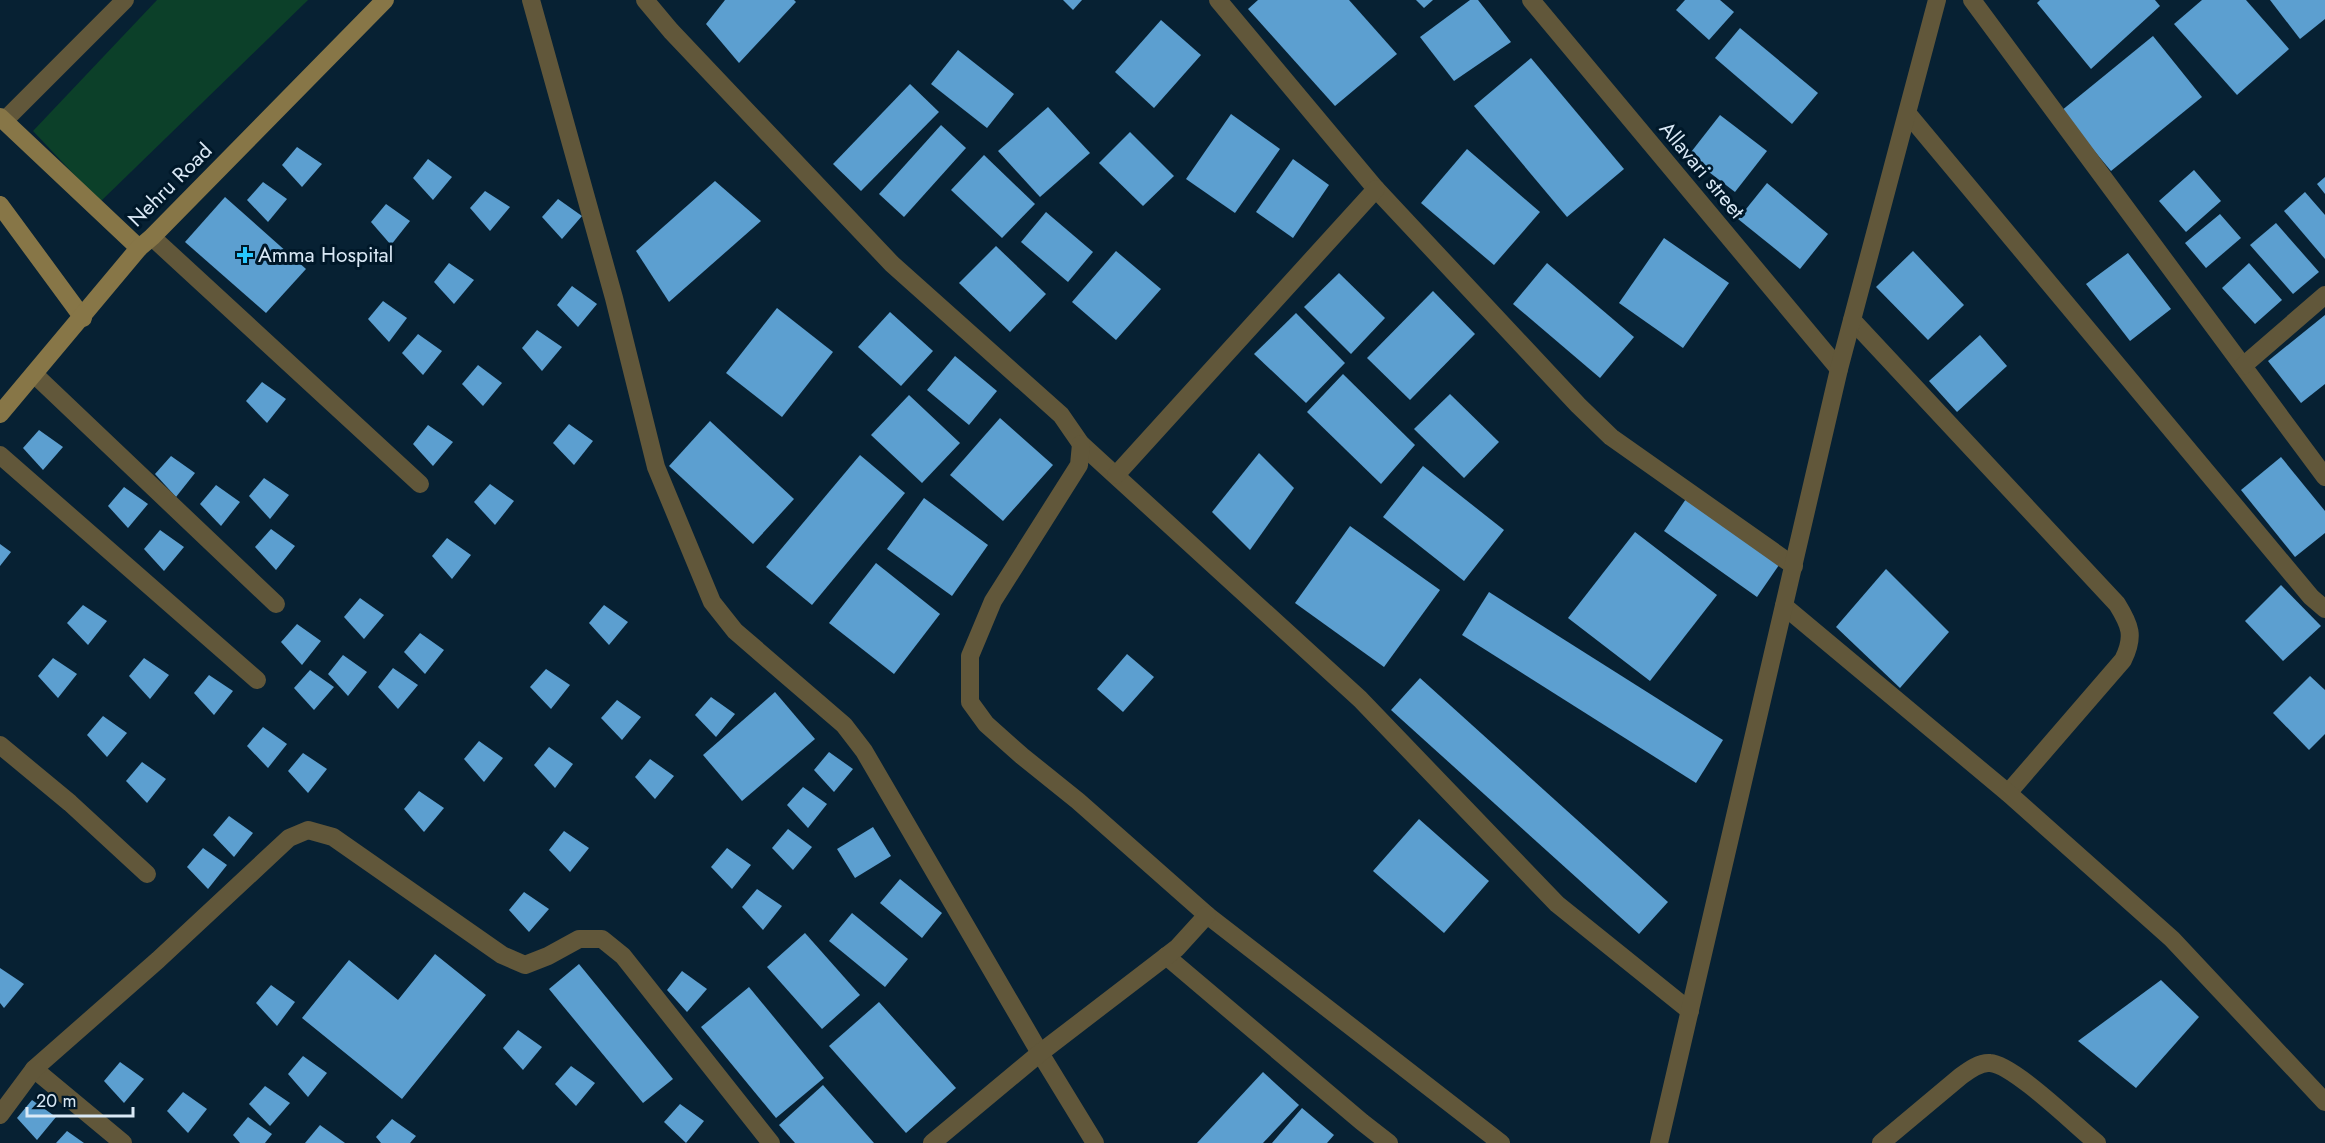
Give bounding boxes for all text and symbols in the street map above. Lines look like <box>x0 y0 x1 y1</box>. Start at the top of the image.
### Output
street label: Allavari street <box>1652 115 1752 225</box>
street label: Nehru Road <box>121 136 219 234</box>
place label: Amma Hospital <box>258 240 393 270</box>
marker: Amma Hospital <box>236 246 254 264</box>
scale bar <box>27 1080 134 1118</box>
text: 20 m <box>36 1088 76 1114</box>

